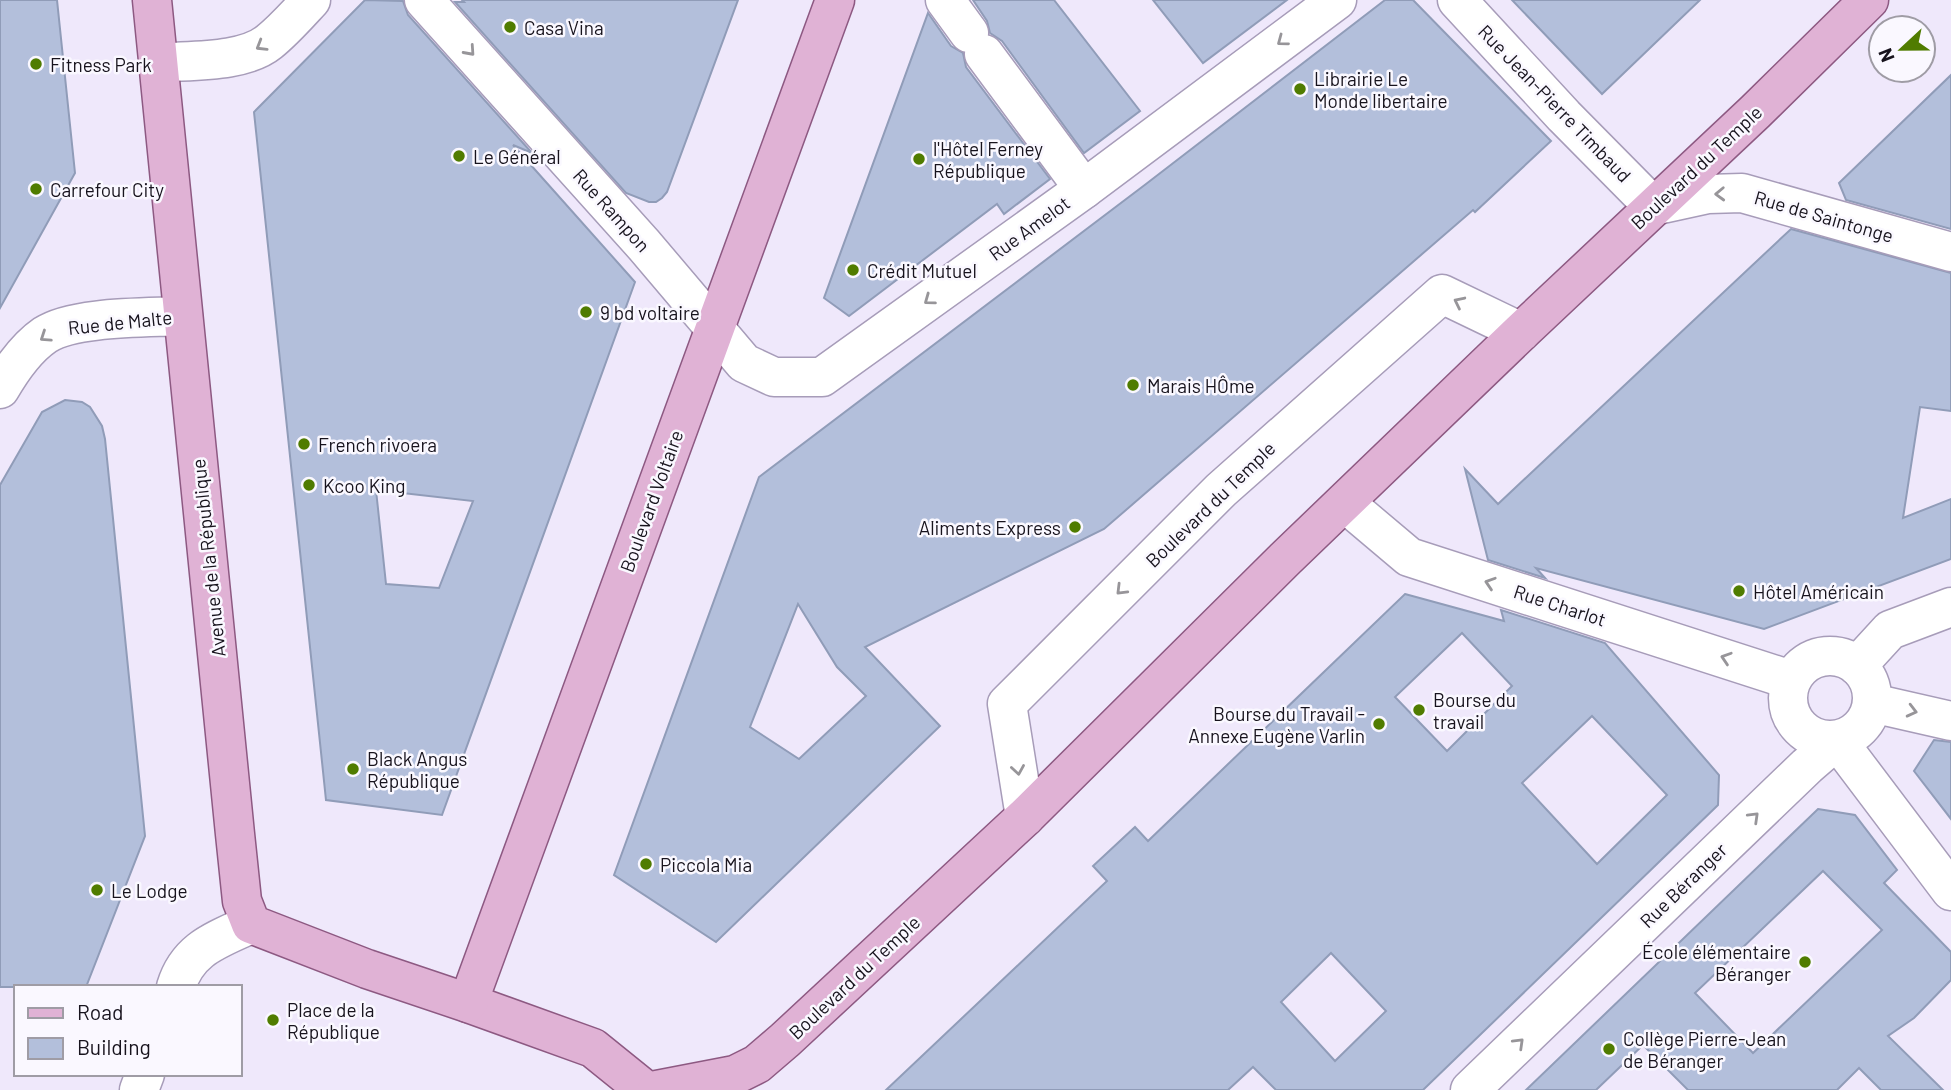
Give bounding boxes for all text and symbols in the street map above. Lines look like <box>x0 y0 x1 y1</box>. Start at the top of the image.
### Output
north arrow <box>1867 14 1937 84</box>
place label: Casa Vina <box>524 16 604 39</box>
marker: Casa Vina <box>502 19 518 35</box>
street label: Rue Jean-Pierre Timbaud <box>1474 20 1636 186</box>
one-way arrow <box>1277 33 1290 45</box>
one-way arrow <box>256 37 269 50</box>
one-way arrow <box>462 43 474 56</box>
text: N <box>1873 45 1899 66</box>
place label: Fitness Park <box>50 53 152 76</box>
marker: Fitness Park <box>28 56 44 72</box>
place label: Librairie Le Monde libertaire <box>1314 67 1448 112</box>
marker: Librairie Le Monde libertaire <box>1292 81 1308 97</box>
street label: Boulevard du Temple <box>1626 100 1766 234</box>
place label: l'Hôtel Ferney République <box>933 137 1043 182</box>
place label: Le Général <box>473 145 561 168</box>
marker: Le Général <box>451 148 467 164</box>
marker: l'Hôtel Ferney République <box>911 151 927 167</box>
street label: Rue Rampon <box>569 164 655 256</box>
place label: Carrefour City <box>50 178 164 201</box>
marker: Carrefour City <box>28 181 44 197</box>
street label: Rue de Saintonge <box>1752 185 1896 247</box>
one-way arrow <box>1714 186 1725 201</box>
street label: Rue Amelot <box>984 191 1074 265</box>
place label: Crédit Mutuel <box>867 259 977 282</box>
marker: Crédit Mutuel <box>845 262 861 278</box>
one-way arrow <box>924 292 937 305</box>
one-way arrow <box>1454 297 1466 311</box>
place label: 9 bd voltaire <box>600 301 700 324</box>
marker: 9 bd voltaire <box>578 304 594 320</box>
street label: Rue de Malte <box>67 305 173 339</box>
one-way arrow <box>40 329 53 341</box>
place label: Marais HÔme <box>1147 374 1255 397</box>
marker: Marais HÔme <box>1125 377 1141 393</box>
street label: Boulevard Voltaire <box>615 427 687 575</box>
place label: French rivoera <box>318 433 437 456</box>
marker: French rivoera <box>296 436 312 452</box>
street label: Boulevard du Temple <box>1141 436 1279 572</box>
street label: Avenue de la République <box>186 458 230 658</box>
place label: Kcoo King <box>323 474 406 497</box>
marker: Kcoo King <box>301 477 317 493</box>
place label: Aliments Express <box>919 516 1061 539</box>
marker: Aliments Express <box>1067 519 1083 535</box>
one-way arrow <box>1485 577 1497 591</box>
street label: Rue Charlot <box>1511 579 1609 631</box>
place label: Hôtel Américain <box>1753 580 1884 603</box>
one-way arrow <box>1117 582 1130 595</box>
marker: Hôtel Américain <box>1731 583 1747 599</box>
one-way arrow <box>1721 652 1733 666</box>
place label: Bourse du travail <box>1433 688 1516 733</box>
place label: Bourse du Travail - Annexe Eugène Varlin <box>1188 702 1365 747</box>
marker: Bourse du travail <box>1411 702 1427 718</box>
one-way arrow <box>1906 703 1918 717</box>
marker: Bourse du Travail - Annexe Eugène Varlin <box>1371 716 1387 732</box>
place label: Black Angus République <box>367 747 467 792</box>
marker: Black Angus République <box>345 761 361 777</box>
one-way arrow <box>1010 764 1025 776</box>
one-way arrow <box>1746 813 1759 826</box>
street label: Rue Béranger <box>1635 838 1731 932</box>
place label: Piccola Mia <box>660 853 752 876</box>
marker: Piccola Mia <box>638 856 654 872</box>
place label: Le Lodge <box>111 879 188 902</box>
marker: Le Lodge <box>89 882 105 898</box>
street label: Boulevard du Temple <box>784 910 924 1044</box>
place label: École élémentaire Béranger <box>1642 940 1791 985</box>
marker: École élémentaire Béranger <box>1797 954 1813 970</box>
legend <box>14 985 242 1076</box>
place label: Place de la République <box>287 998 380 1043</box>
text: Road <box>77 999 123 1024</box>
marker: Place de la République <box>265 1012 281 1028</box>
place label: Collège Pierre-Jean de Béranger <box>1623 1027 1786 1072</box>
text: Building <box>77 1034 151 1059</box>
one-way arrow <box>1511 1038 1524 1051</box>
marker: Collège Pierre-Jean de Béranger <box>1601 1041 1617 1057</box>

